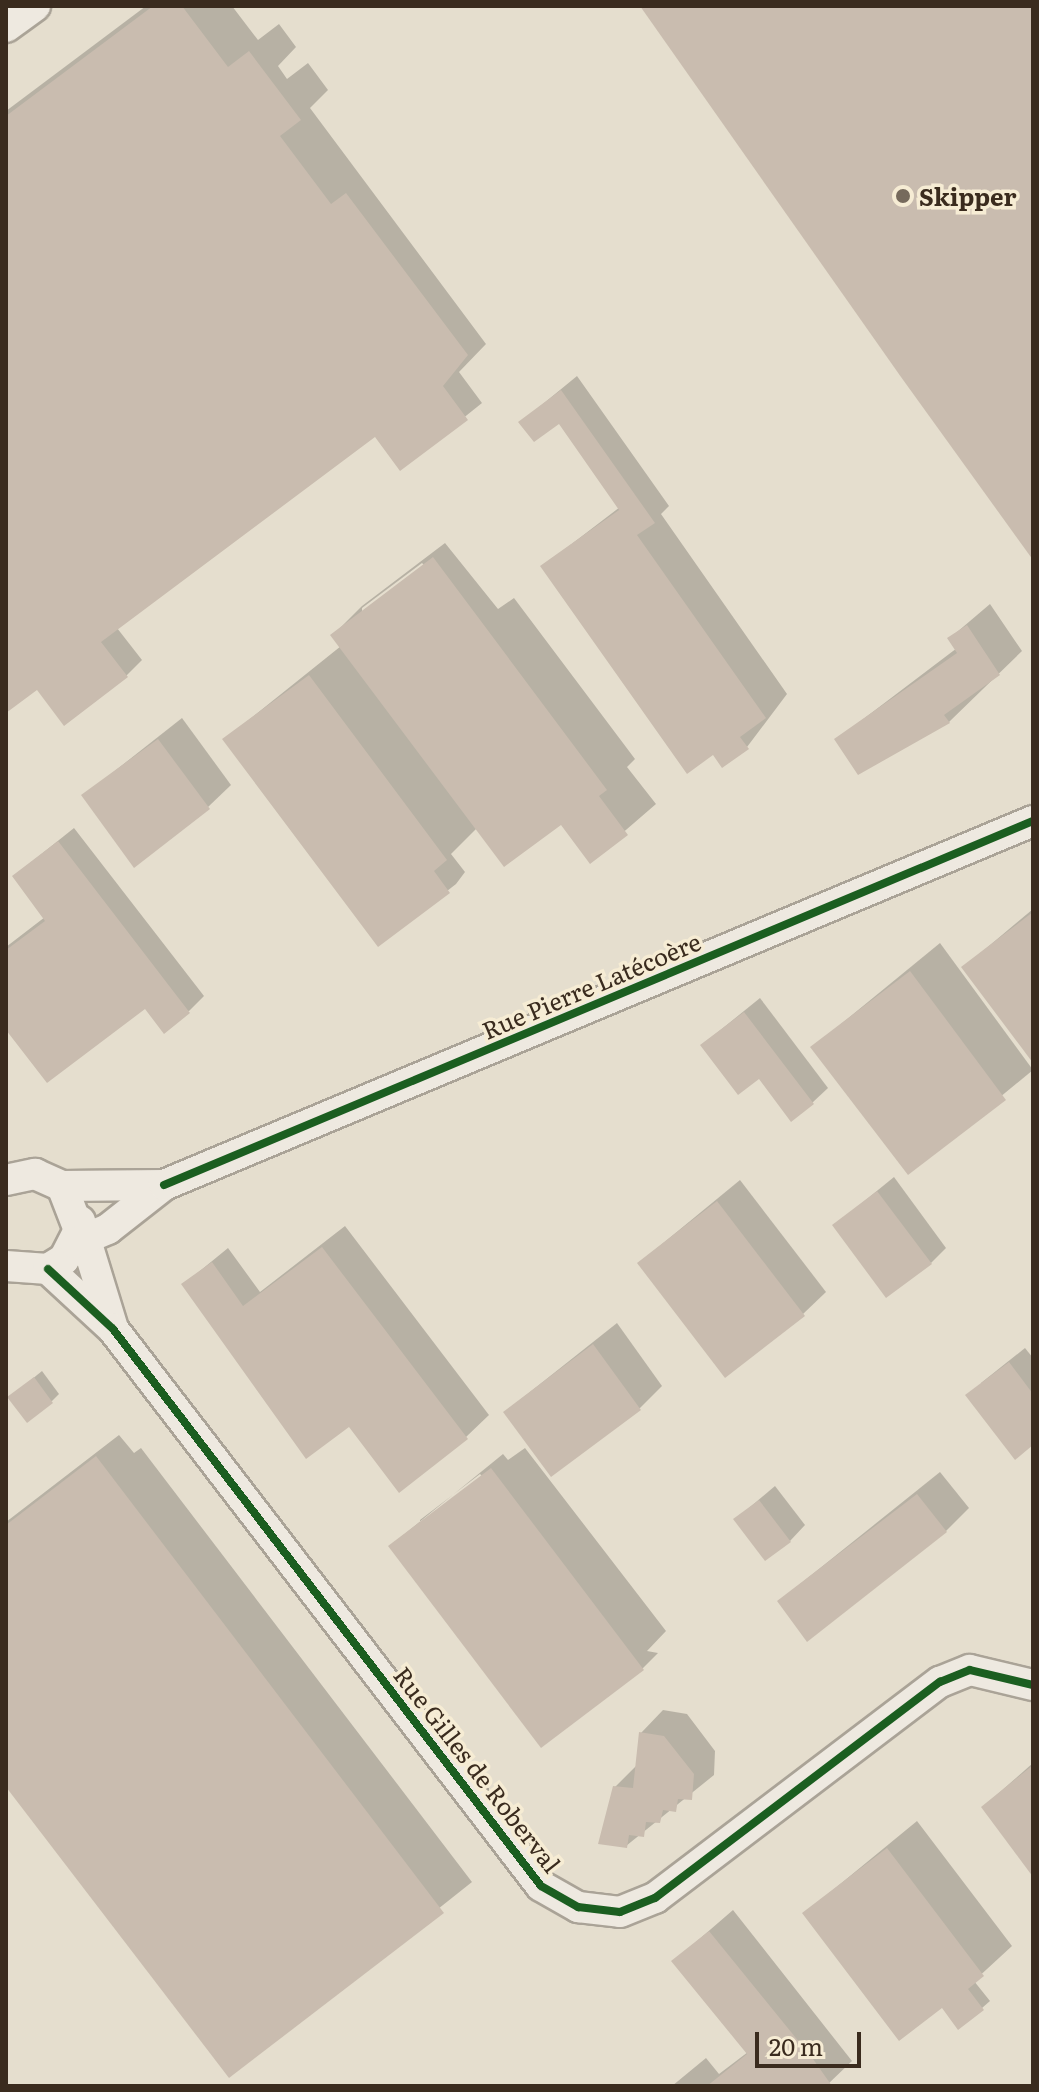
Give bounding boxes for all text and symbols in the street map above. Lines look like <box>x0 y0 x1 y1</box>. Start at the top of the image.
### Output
place label: Skipper <box>919 182 1016 210</box>
marker: Skipper <box>894 187 912 205</box>
street label: Rue Pierre Latécoère <box>477 926 705 1044</box>
street label: Rue Gilles de Roberval <box>389 1660 567 1878</box>
scale bar <box>759 2016 865 2066</box>
text: 20 m <box>769 2028 823 2063</box>

